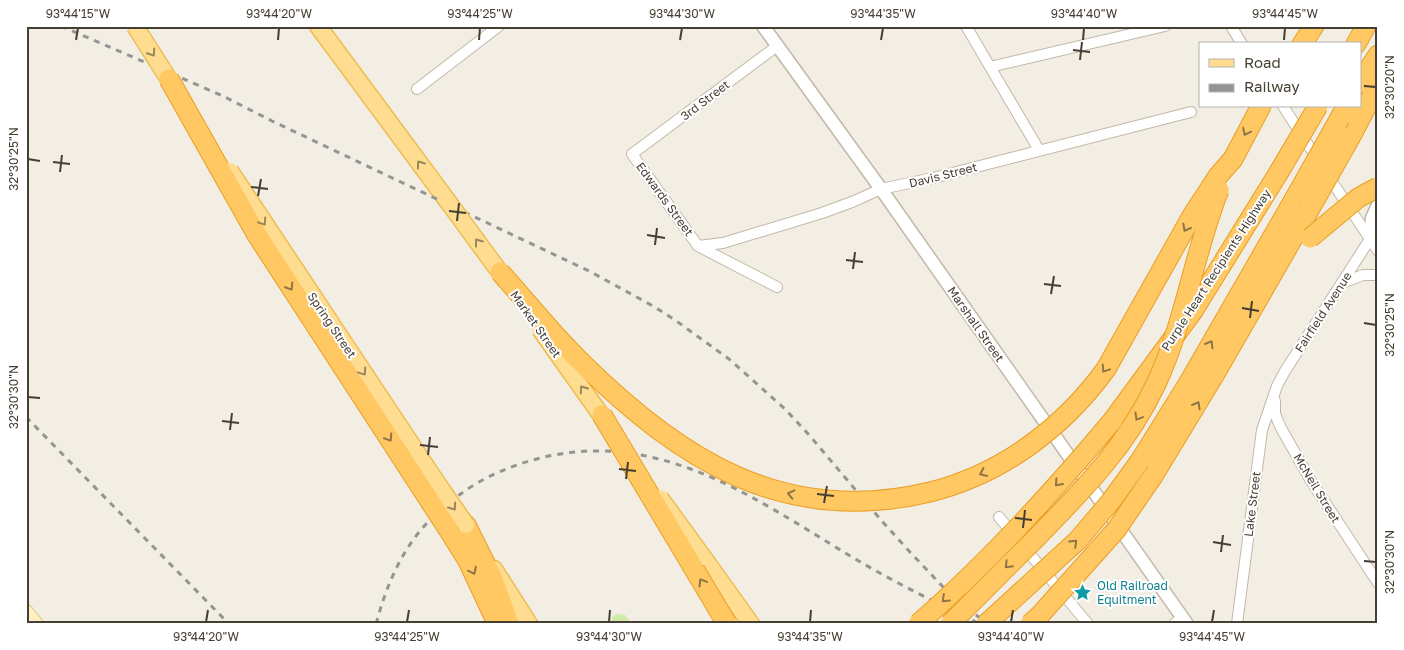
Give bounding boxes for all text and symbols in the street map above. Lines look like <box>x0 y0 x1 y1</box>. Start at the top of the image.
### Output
text: 93°44'15"W <box>46 6 111 21</box>
text: 93°44'20"W <box>246 6 312 21</box>
text: 93°44'25"W <box>447 6 513 21</box>
text: 93°44'30"W <box>649 6 716 21</box>
text: 93°44'35"W <box>850 6 916 21</box>
text: 93°44'40"W <box>1051 6 1118 21</box>
text: 93°44'45"W <box>1252 6 1318 21</box>
legend <box>1199 42 1362 108</box>
one-way arrow <box>146 47 155 56</box>
text: Road <box>1244 53 1281 71</box>
text: 32°30'20"N <box>1382 55 1397 119</box>
street label: 3rd Street <box>678 77 733 123</box>
text: Railway <box>1244 77 1300 95</box>
text: 32°30'25"N <box>6 127 21 191</box>
one-way arrow <box>1242 127 1252 136</box>
street label: Edwards Street <box>633 159 697 239</box>
street label: Davis Street <box>907 159 979 191</box>
one-way arrow <box>418 161 426 170</box>
street label: Purple Heart Recipients Highway <box>1158 186 1274 354</box>
one-way arrow <box>257 216 267 225</box>
one-way arrow <box>1182 222 1192 231</box>
one-way arrow <box>475 239 484 248</box>
street label: Fairfield Avenue <box>1291 269 1355 355</box>
one-way arrow <box>284 282 294 291</box>
street label: Marshall Street <box>944 283 1008 365</box>
street label: Market Street <box>507 288 565 361</box>
street label: Spring Street <box>304 289 360 361</box>
text: 32°30'25"N <box>1382 293 1397 357</box>
one-way arrow <box>1204 341 1214 350</box>
one-way arrow <box>1102 364 1112 373</box>
text: 32°30'30"N <box>6 365 21 429</box>
one-way arrow <box>357 366 366 375</box>
one-way arrow <box>580 385 589 395</box>
one-way arrow <box>1191 401 1201 410</box>
one-way arrow <box>1134 412 1144 421</box>
one-way arrow <box>383 432 392 441</box>
street label: McNeil Street <box>1290 450 1344 526</box>
one-way arrow <box>979 467 988 477</box>
street label: Lake Street <box>1241 470 1263 538</box>
one-way arrow <box>1055 478 1064 487</box>
one-way arrow <box>786 489 795 500</box>
one-way arrow <box>447 501 456 510</box>
text: 32°30'30"N <box>1382 530 1397 594</box>
one-way arrow <box>1068 540 1077 549</box>
one-way arrow <box>1005 560 1014 569</box>
one-way arrow <box>467 566 477 575</box>
one-way arrow <box>698 578 708 587</box>
place label: Old Railroad Equitment <box>1097 578 1168 607</box>
place icon: Old Railroad Equitment <box>1073 582 1093 602</box>
one-way arrow <box>942 593 951 602</box>
text: 93°44'20"W <box>173 629 239 644</box>
text: 93°44'25"W <box>374 629 440 644</box>
text: 93°44'30"W <box>576 629 643 644</box>
text: 93°44'35"W <box>777 629 843 644</box>
text: 93°44'40"W <box>978 629 1045 644</box>
text: 93°44'45"W <box>1179 629 1245 644</box>

